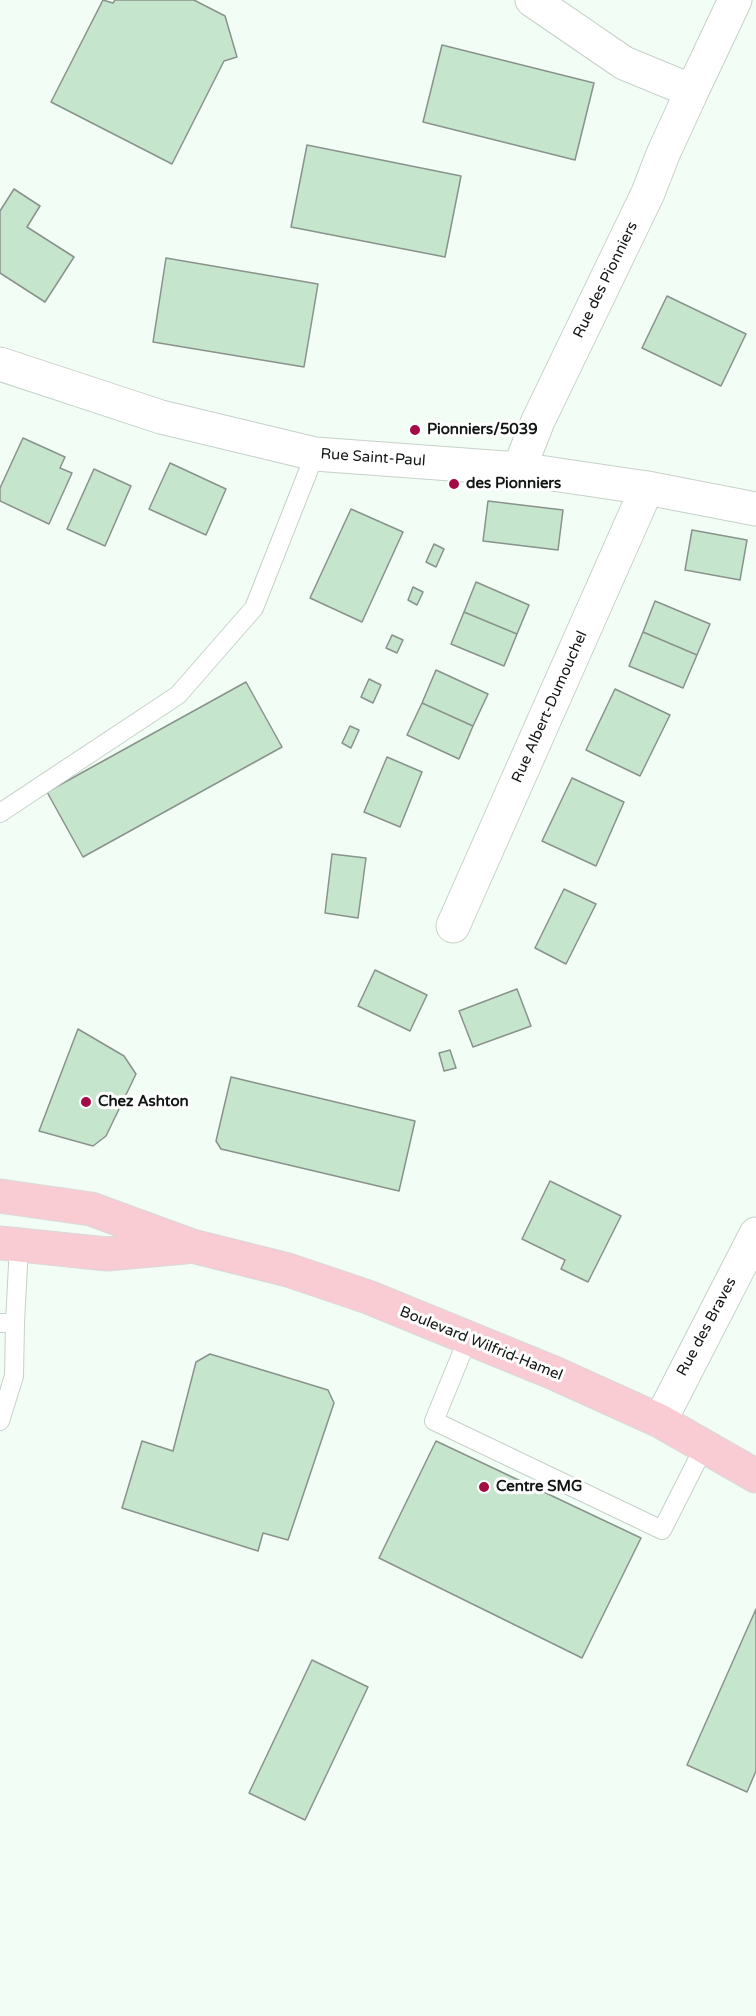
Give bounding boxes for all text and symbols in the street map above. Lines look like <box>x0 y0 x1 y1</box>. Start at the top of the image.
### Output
street label: Rue des Pionniers <box>570 219 642 341</box>
place label: Pionniers/5039 <box>427 421 538 439</box>
marker: Pionniers/5039 <box>408 423 422 437</box>
street label: Rue Saint-Paul <box>320 445 426 471</box>
place label: des Pionniers <box>466 475 561 493</box>
marker: des Pionniers <box>447 477 461 491</box>
street label: Rue Albert-Dumouchel <box>508 628 592 786</box>
place label: Chez Ashton <box>98 1093 189 1111</box>
marker: Chez Ashton <box>79 1095 93 1109</box>
street label: Rue des Braves <box>673 1275 741 1379</box>
street label: Boulevard Wilfrid-Hamel <box>397 1303 565 1385</box>
place label: Centre SMG <box>496 1478 582 1496</box>
marker: Centre SMG <box>477 1480 491 1494</box>

